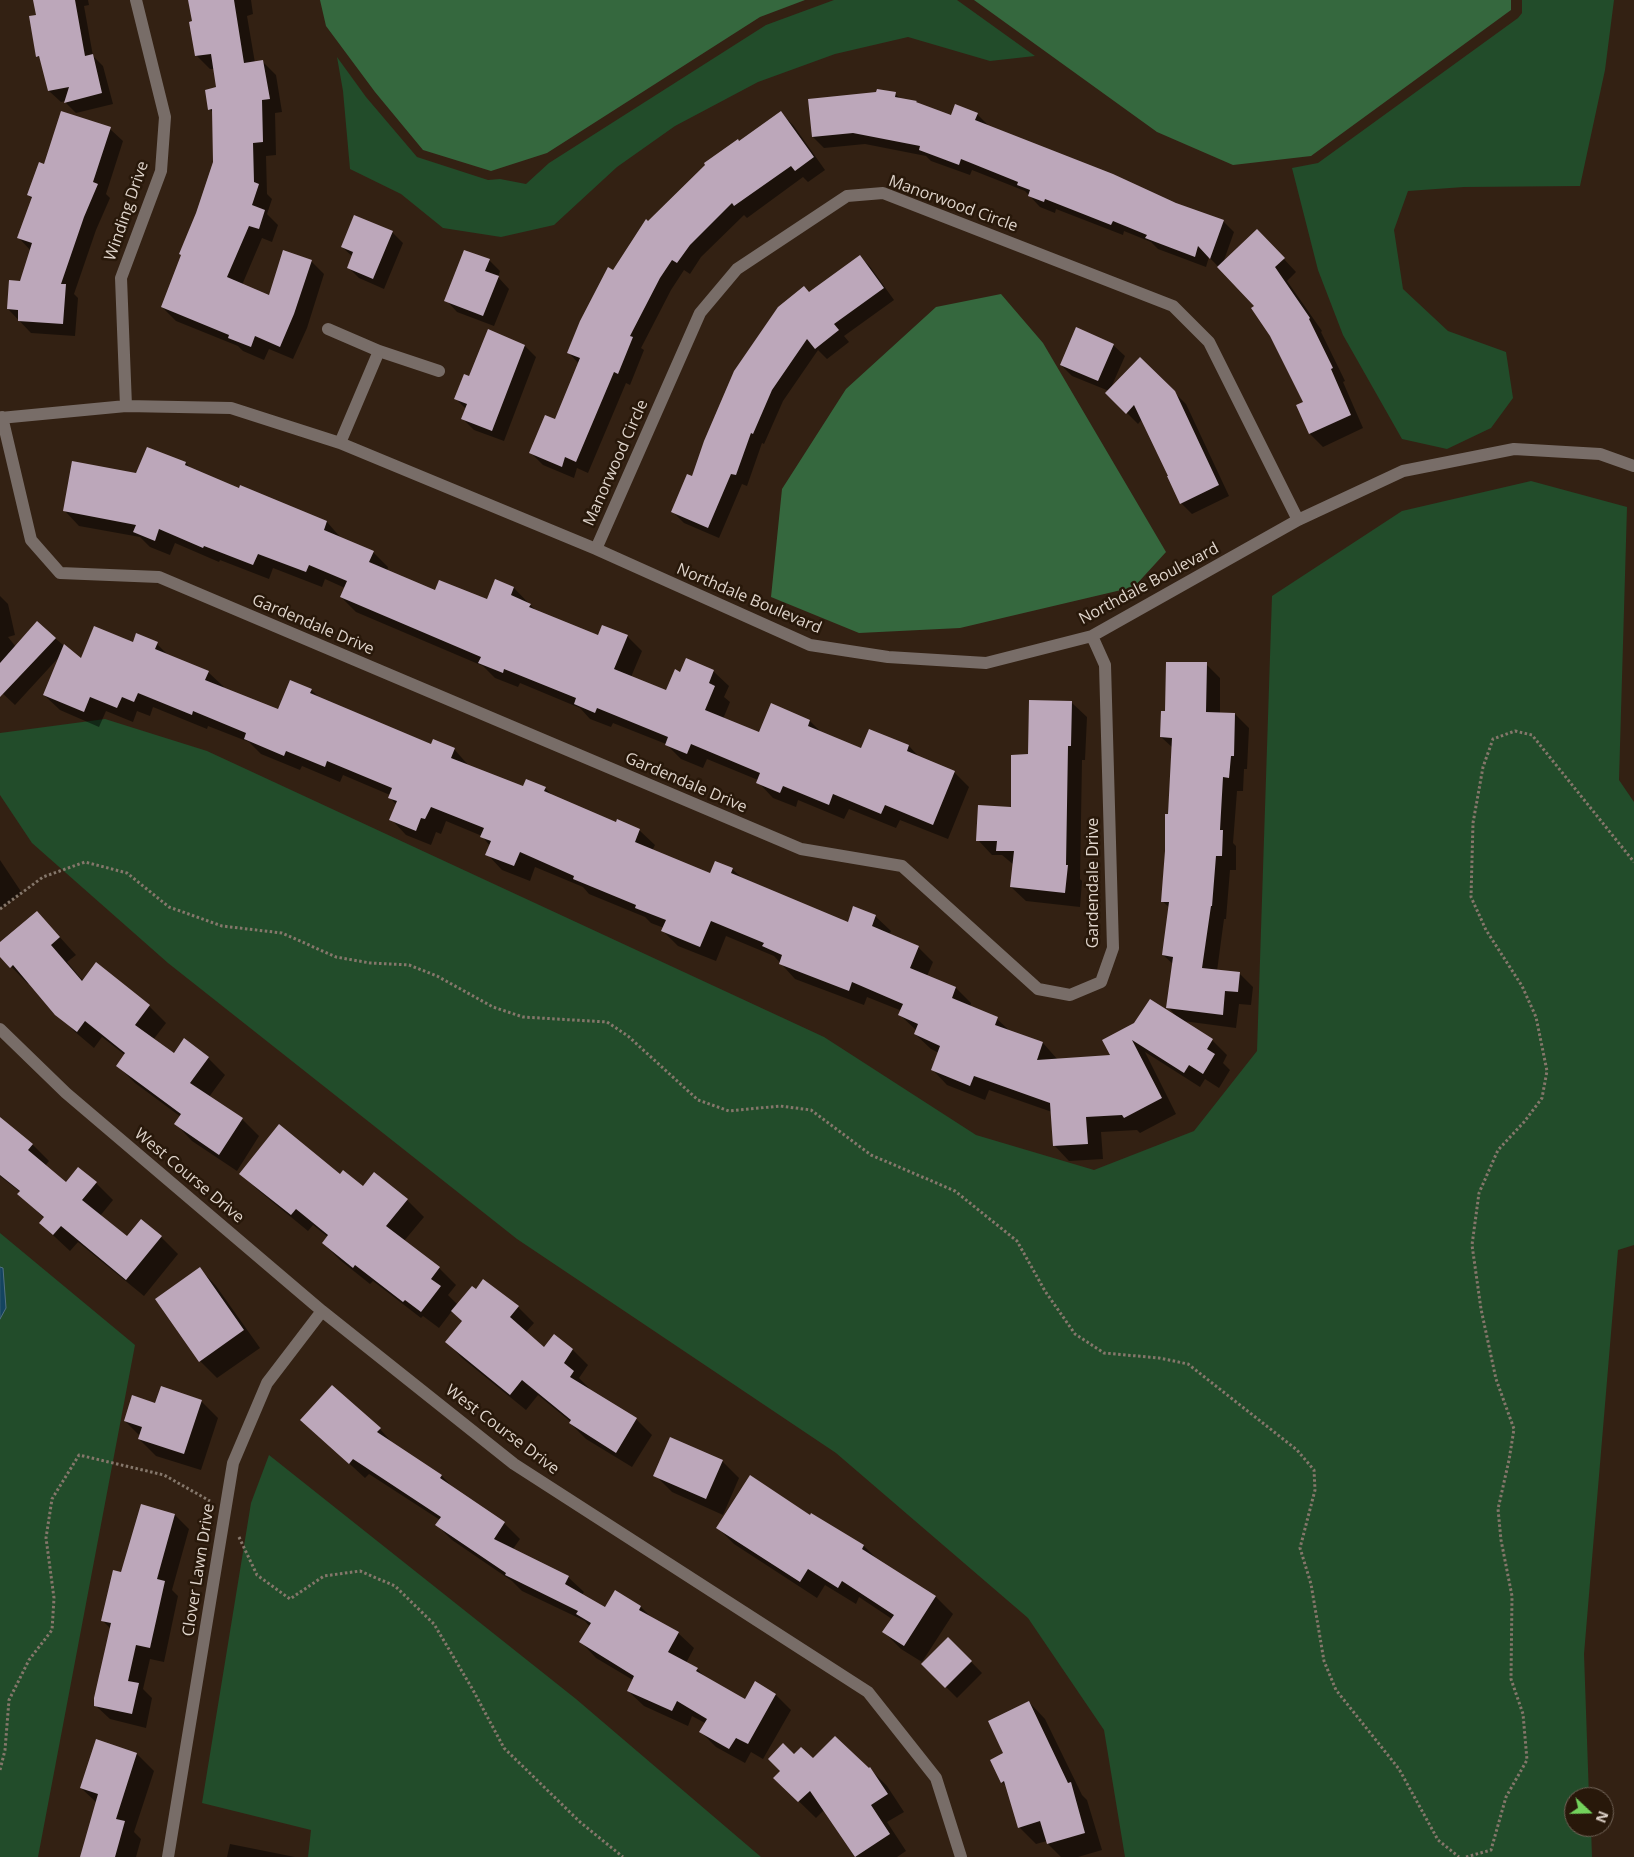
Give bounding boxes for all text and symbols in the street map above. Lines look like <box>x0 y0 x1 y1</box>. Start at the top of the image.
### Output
street label: Winding Drive <box>101 159 153 263</box>
street label: Manorwood Circle <box>886 172 1020 236</box>
street label: Manorwood Circle <box>580 397 652 529</box>
street label: Northdale Boulevard <box>1076 539 1222 629</box>
street label: Northdale Boulevard <box>674 560 824 638</box>
street label: Gardendale Drive <box>249 591 377 659</box>
street label: Gardendale Drive <box>622 749 750 817</box>
street label: Gardendale Drive <box>1083 818 1103 948</box>
street label: West Course Drive <box>130 1125 248 1227</box>
street label: West Course Drive <box>441 1381 563 1479</box>
street label: Clover Lawn Drive <box>179 1502 219 1638</box>
north arrow <box>1564 1787 1614 1837</box>
text: N <box>1592 1808 1613 1826</box>

